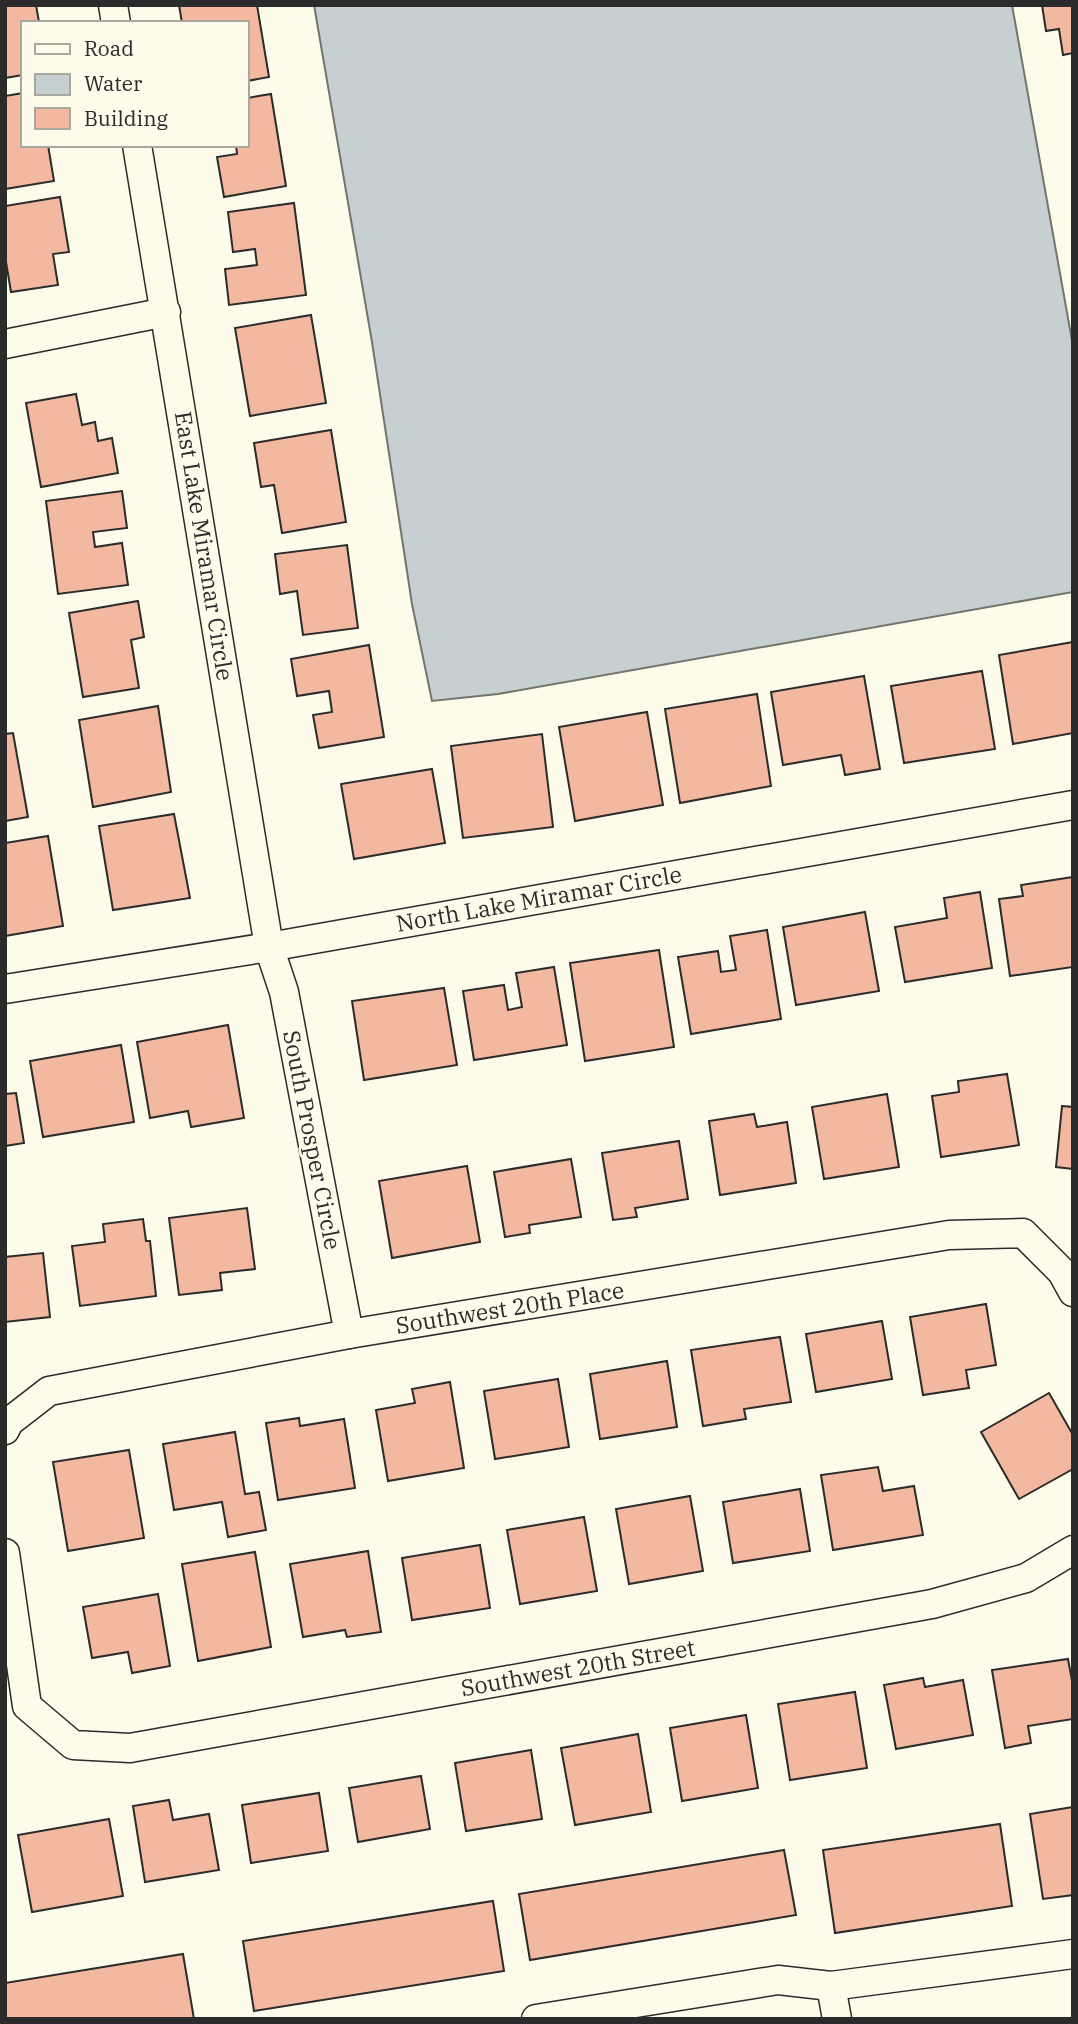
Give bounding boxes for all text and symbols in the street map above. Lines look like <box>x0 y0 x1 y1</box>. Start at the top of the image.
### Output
legend <box>21 21 248 147</box>
text: Road <box>84 34 134 62</box>
text: Water <box>84 69 143 97</box>
text: Building <box>84 104 169 132</box>
street label: East Lake Miramar Circle <box>169 409 241 683</box>
street label: North Lake Miramar Circle <box>394 858 684 938</box>
street label: South Prosper Circle <box>277 1028 349 1252</box>
street label: Southwest 20th Place <box>394 1274 626 1340</box>
street label: Southwest 20th Street <box>458 1632 697 1702</box>

